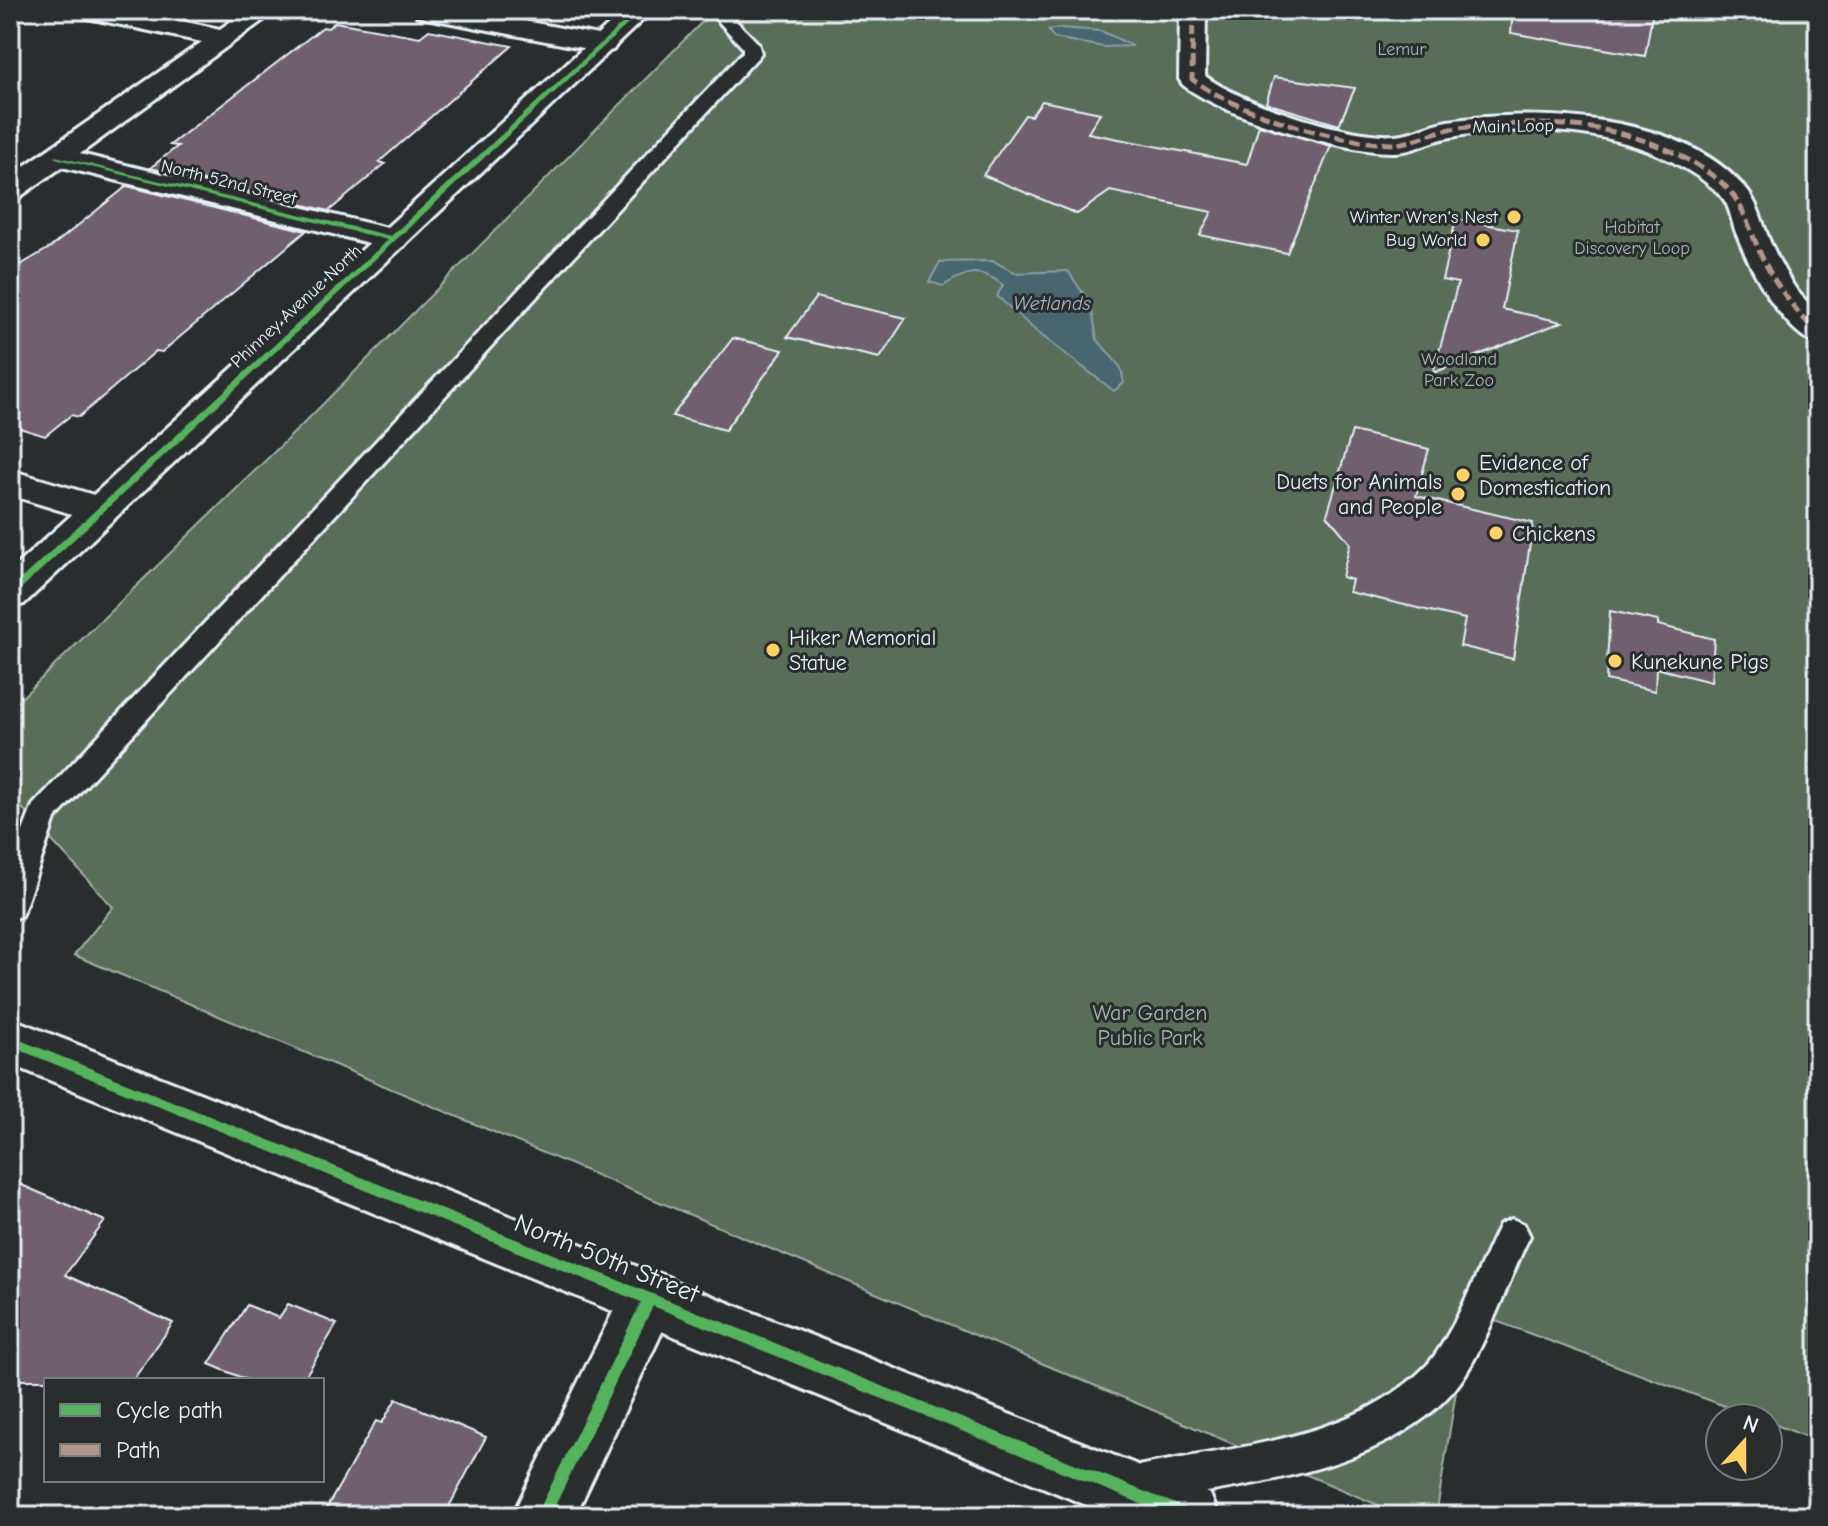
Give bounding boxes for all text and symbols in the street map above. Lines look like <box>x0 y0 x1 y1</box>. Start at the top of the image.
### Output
park label: Lemur <box>1378 39 1427 60</box>
street label: Main Loop <box>1472 115 1554 138</box>
street label: North 52nd Street <box>159 155 300 210</box>
place label: Winter Wren's Nest <box>1350 207 1499 228</box>
marker: Winter Wren's Nest <box>1505 208 1523 226</box>
park label: Habitat Discovery Loop <box>1574 217 1690 259</box>
place label: Bug World <box>1386 230 1467 251</box>
marker: Bug World <box>1474 231 1492 249</box>
street label: Phinney Avenue North <box>227 240 366 372</box>
water label: Wetlands <box>1013 292 1092 315</box>
park label: Woodland Park Zoo <box>1421 349 1497 391</box>
place label: Evidence of Domestication <box>1479 450 1611 501</box>
marker: Evidence of Domestication <box>1454 466 1472 484</box>
place label: Duets for Animals and People <box>1276 469 1442 520</box>
marker: Duets for Animals and People <box>1449 485 1467 503</box>
place label: Chickens <box>1512 521 1595 547</box>
marker: Chickens <box>1487 524 1505 542</box>
place label: Hiker Memorial Statue <box>789 625 936 676</box>
marker: Hiker Memorial Statue <box>764 641 782 659</box>
place label: Kunekune Pigs <box>1631 649 1768 675</box>
marker: Kunekune Pigs <box>1606 652 1624 670</box>
park label: War Garden Public Park <box>1092 1000 1208 1051</box>
street label: North 50th Street <box>510 1208 705 1310</box>
legend <box>44 1378 324 1482</box>
text: Cycle path <box>116 1396 223 1424</box>
north arrow <box>1704 1402 1784 1482</box>
text: N <box>1739 1410 1762 1439</box>
text: Path <box>116 1436 161 1464</box>

